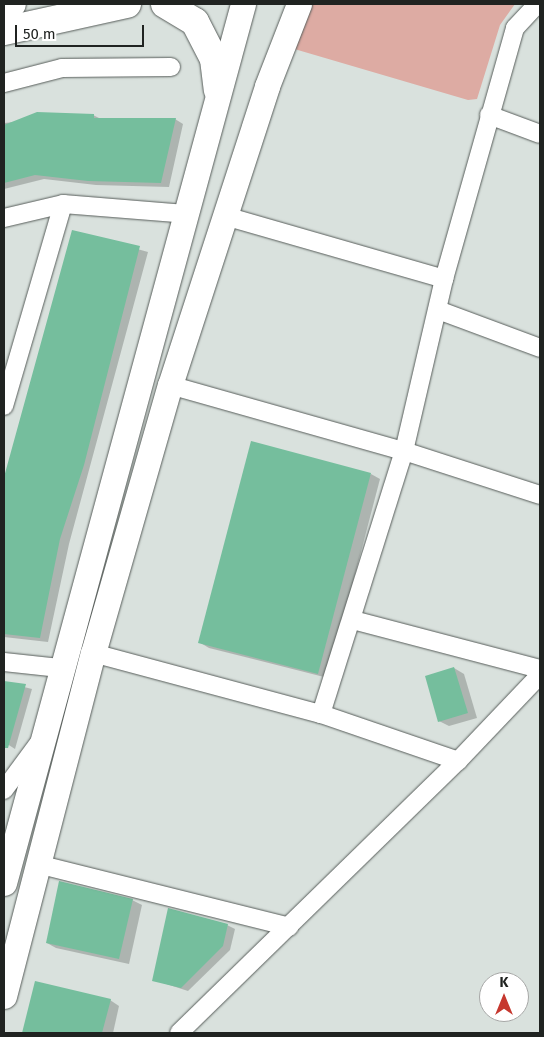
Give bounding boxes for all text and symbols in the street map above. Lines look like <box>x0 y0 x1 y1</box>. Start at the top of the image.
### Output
scale bar <box>18 15 146 47</box>
text: 50 m <box>23 25 56 43</box>
north arrow <box>479 972 529 1022</box>
text: K <box>500 974 508 991</box>

